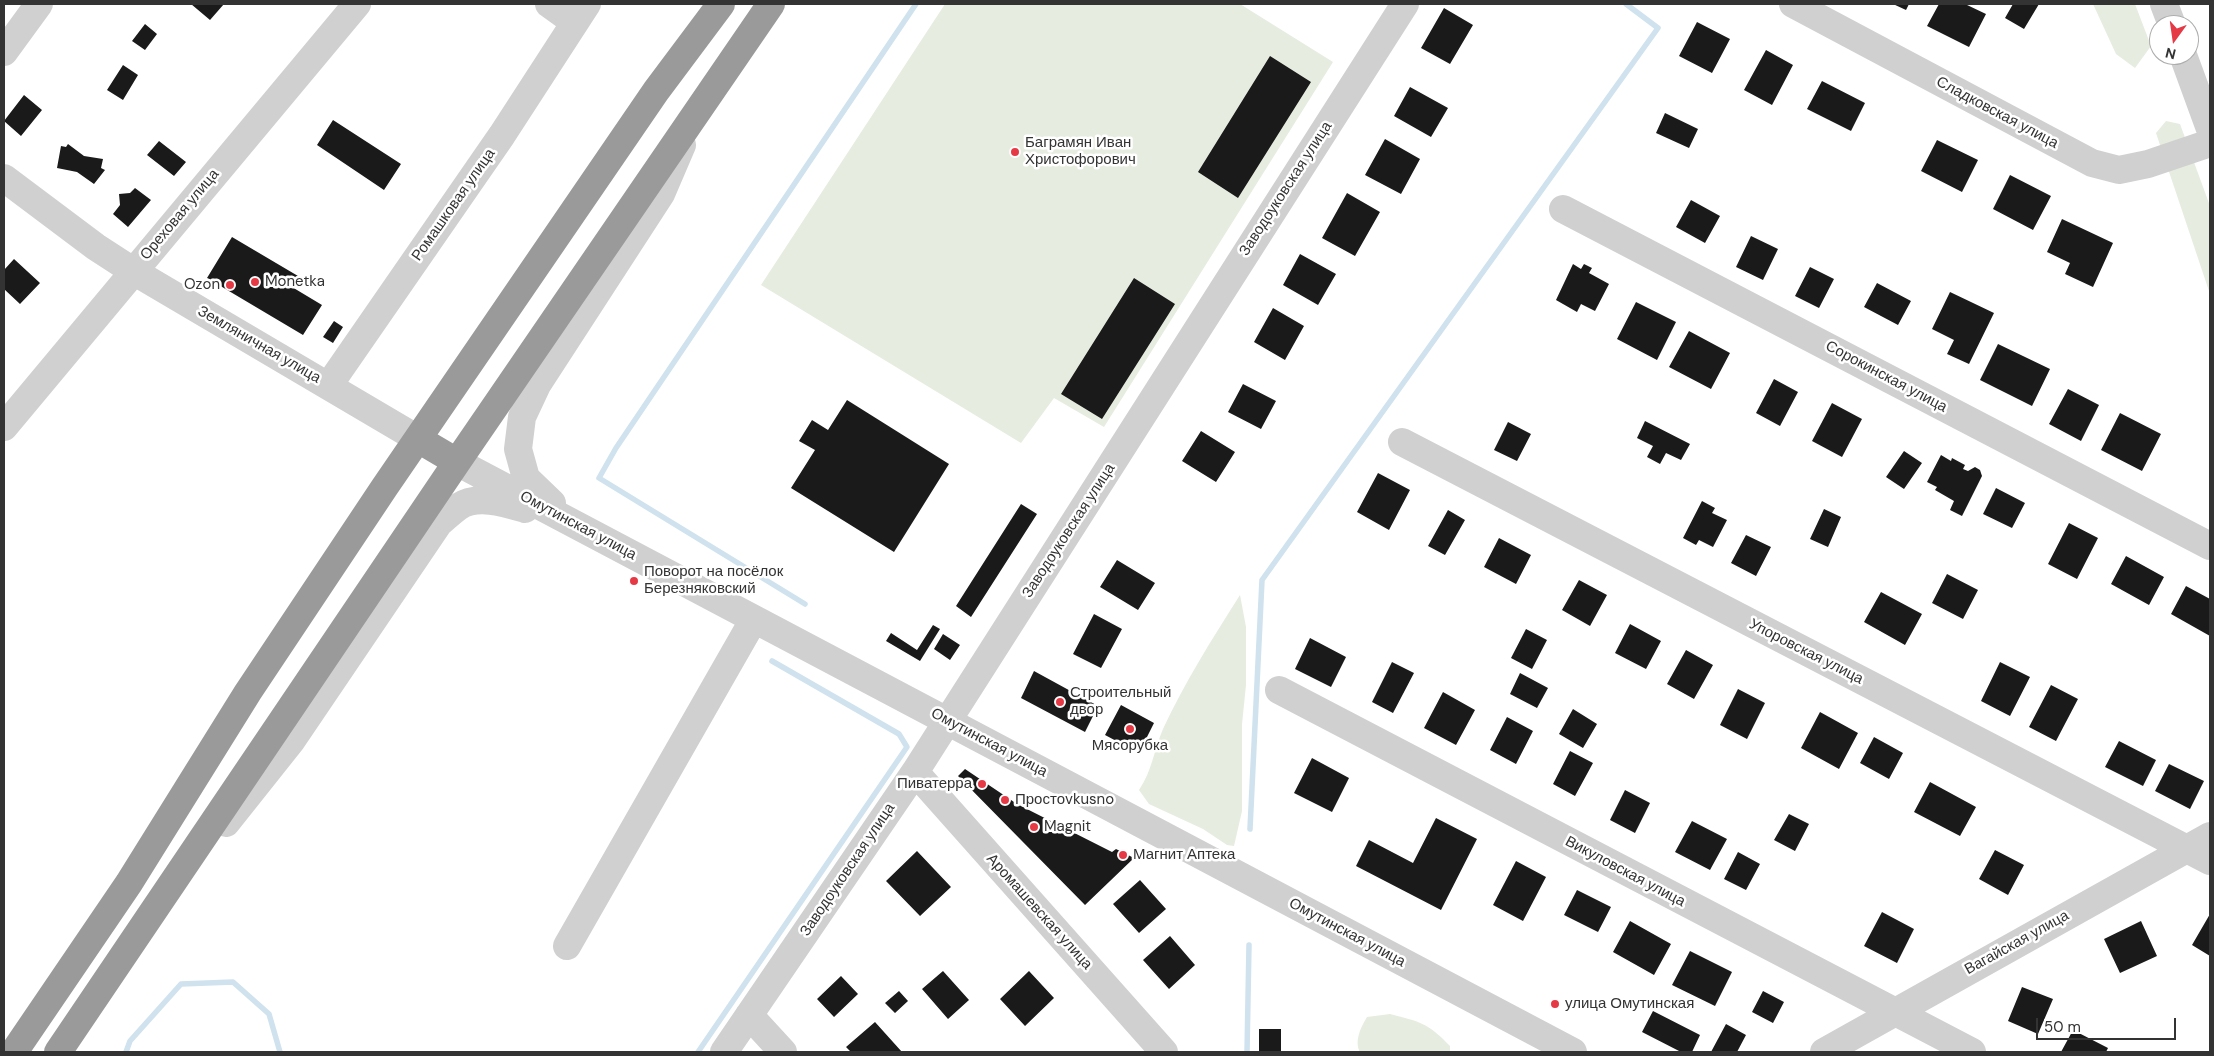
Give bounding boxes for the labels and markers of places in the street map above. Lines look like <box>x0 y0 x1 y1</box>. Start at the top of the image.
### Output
place label: Баграмян Иван Христофорович <box>1025 134 1136 169</box>
marker: Баграмян Иван Христофорович <box>1009 146 1021 158</box>
place label: Monetka <box>265 273 325 291</box>
place label: Ozon <box>184 276 220 294</box>
marker: Monetka <box>249 276 261 288</box>
marker: Ozon <box>224 279 236 291</box>
place label: Поворот на посёлок Березняковский <box>644 563 783 598</box>
marker: Поворот на посёлок Березняковский <box>628 575 640 587</box>
place label: Строительный двор <box>1070 684 1171 719</box>
marker: Строительный двор <box>1054 696 1066 708</box>
marker: Мясорубка <box>1124 723 1136 735</box>
place label: Мясорубка <box>1092 737 1168 755</box>
place label: Пиватерра <box>897 775 972 793</box>
marker: Пиватерра <box>976 778 988 790</box>
place label: Простоvkusno <box>1015 791 1114 809</box>
marker: Простоvkusno <box>999 794 1011 806</box>
place label: Magnit <box>1044 818 1091 836</box>
marker: Magnit <box>1028 821 1040 833</box>
place label: Магнит Аптека <box>1133 846 1235 864</box>
marker: Магнит Аптека <box>1117 849 1129 861</box>
place label: улица Омутинская <box>1565 995 1694 1013</box>
marker: улица Омутинская <box>1549 998 1561 1010</box>

